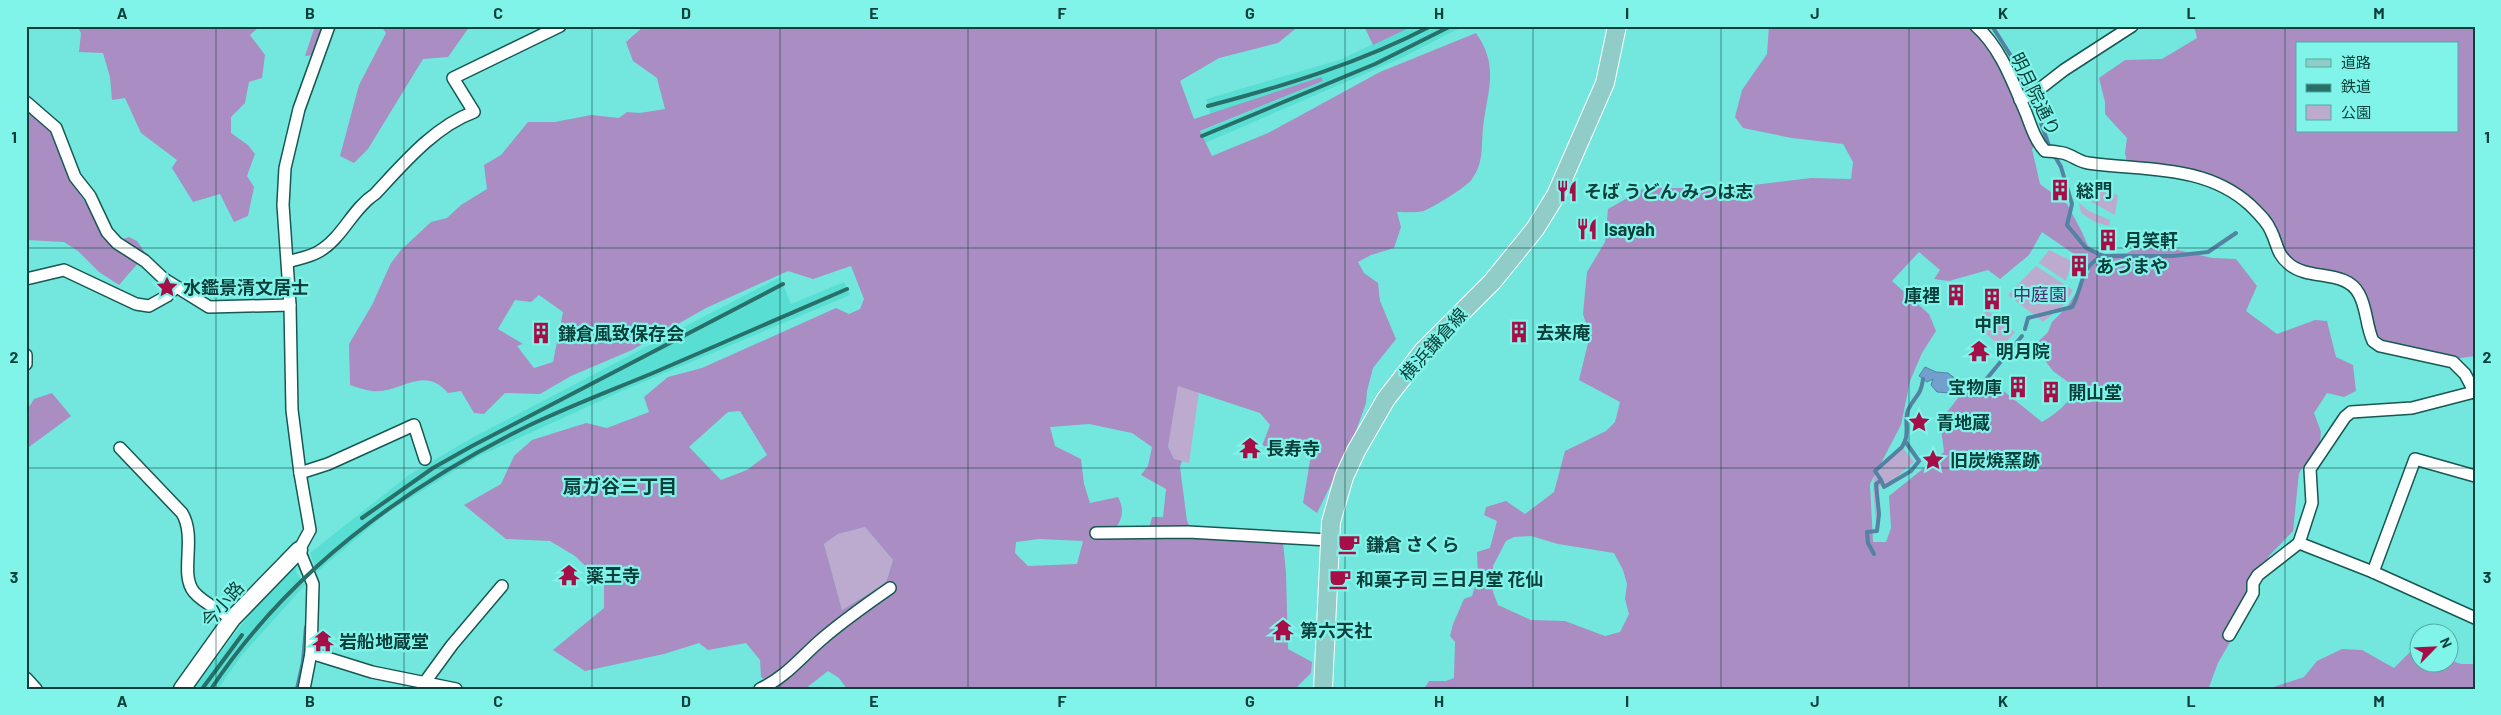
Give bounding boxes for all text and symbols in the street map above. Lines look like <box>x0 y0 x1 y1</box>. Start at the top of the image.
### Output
text: A <box>117 3 128 22</box>
text: B <box>305 3 315 22</box>
text: C <box>493 3 503 22</box>
text: D <box>681 3 691 22</box>
text: E <box>869 3 879 22</box>
text: F <box>1058 3 1067 22</box>
text: G <box>1245 3 1255 22</box>
text: H <box>1434 3 1444 22</box>
text: I <box>1625 3 1629 22</box>
text: J <box>1810 3 1820 22</box>
text: K <box>1998 3 2008 22</box>
text: L <box>2186 3 2196 22</box>
text: M <box>2373 3 2385 22</box>
legend <box>2296 42 2458 132</box>
street label: 明月院通り <box>2006 49 2066 139</box>
text: 道路 <box>2341 53 2371 71</box>
text: 鉄道 <box>2341 77 2371 95</box>
text: 公園 <box>2341 103 2371 121</box>
text: 1 <box>11 127 17 146</box>
text: 1 <box>2484 127 2490 146</box>
building icon: 総門 <box>2047 177 2073 203</box>
restaurant icon: そば うどん みつは志 <box>1554 178 1580 204</box>
place label: 総門 <box>2076 179 2112 201</box>
place label: そば うどん みつは志 <box>1584 180 1753 202</box>
restaurant icon: Isayah <box>1574 216 1600 242</box>
place label: Isayah <box>1604 218 1655 240</box>
building icon: 月笑軒 <box>2095 227 2121 253</box>
place label: 月笑軒 <box>2124 229 2178 251</box>
building icon: あづまや <box>2066 253 2092 279</box>
place label: あづまや <box>2096 255 2168 277</box>
place icon: 水鑑景清文居士 <box>154 274 180 300</box>
place label: 水鑑景清文居士 <box>183 276 309 298</box>
building icon: 庫裡 <box>1943 282 1969 308</box>
park label: 中庭園 <box>2013 283 2067 305</box>
place label: 庫裡 <box>1904 284 1940 306</box>
building icon: 中門 <box>1979 286 2005 312</box>
street label: 横浜鎌倉線 <box>1395 303 1471 385</box>
place label: 中門 <box>1974 313 2010 335</box>
building icon: 去来庵 <box>1506 319 1532 345</box>
building icon: 鎌倉風致保存会 <box>528 320 554 346</box>
place label: 去来庵 <box>1536 321 1590 343</box>
place label: 鎌倉風致保存会 <box>558 322 684 344</box>
temple icon: 明月院 <box>1966 338 1992 364</box>
place label: 明月院 <box>1996 340 2050 362</box>
text: 2 <box>10 347 19 366</box>
text: 2 <box>2483 347 2492 366</box>
building icon: 宝物庫 <box>2005 374 2031 400</box>
place label: 宝物庫 <box>1948 376 2002 398</box>
building icon: 開山堂 <box>2038 379 2064 405</box>
place label: 開山堂 <box>2068 381 2122 403</box>
place icon: 青地蔵 <box>1906 409 1932 435</box>
place label: 青地蔵 <box>1936 411 1990 433</box>
temple icon: 長寿寺 <box>1237 435 1263 461</box>
place label: 長寿寺 <box>1266 437 1320 459</box>
place icon: 旧炭焼窯跡 <box>1920 447 1946 473</box>
place label: 旧炭焼窯跡 <box>1950 449 2040 471</box>
district label: 扇ガ谷三丁目 <box>563 474 677 497</box>
cafe icon: 鎌倉 さくら <box>1336 531 1362 557</box>
place label: 鎌倉 さくら <box>1366 533 1460 555</box>
temple icon: 薬王寺 <box>556 562 582 588</box>
place label: 薬王寺 <box>586 564 640 586</box>
cafe icon: 和菓子司 三日月堂 花仙 <box>1327 566 1353 592</box>
text: 3 <box>10 567 18 586</box>
text: 3 <box>2483 567 2491 586</box>
place label: 和菓子司 三日月堂 花仙 <box>1356 568 1543 590</box>
street label: 今小路 <box>196 576 248 632</box>
temple icon: 第六天社 <box>1270 617 1296 643</box>
place label: 第六天社 <box>1300 619 1372 641</box>
north arrow <box>2408 622 2458 672</box>
temple icon: 岩船地蔵堂 <box>310 628 336 654</box>
place label: 岩船地蔵堂 <box>339 630 429 652</box>
text: N <box>2437 635 2456 650</box>
text: A <box>117 691 128 710</box>
text: B <box>305 691 315 710</box>
text: C <box>493 691 503 710</box>
text: D <box>681 691 691 710</box>
text: E <box>869 691 879 710</box>
text: F <box>1058 691 1067 710</box>
text: G <box>1245 691 1255 710</box>
text: H <box>1434 691 1444 710</box>
text: I <box>1625 691 1629 710</box>
text: J <box>1810 691 1820 710</box>
text: K <box>1998 691 2008 710</box>
text: L <box>2186 691 2196 710</box>
text: M <box>2373 691 2385 710</box>

